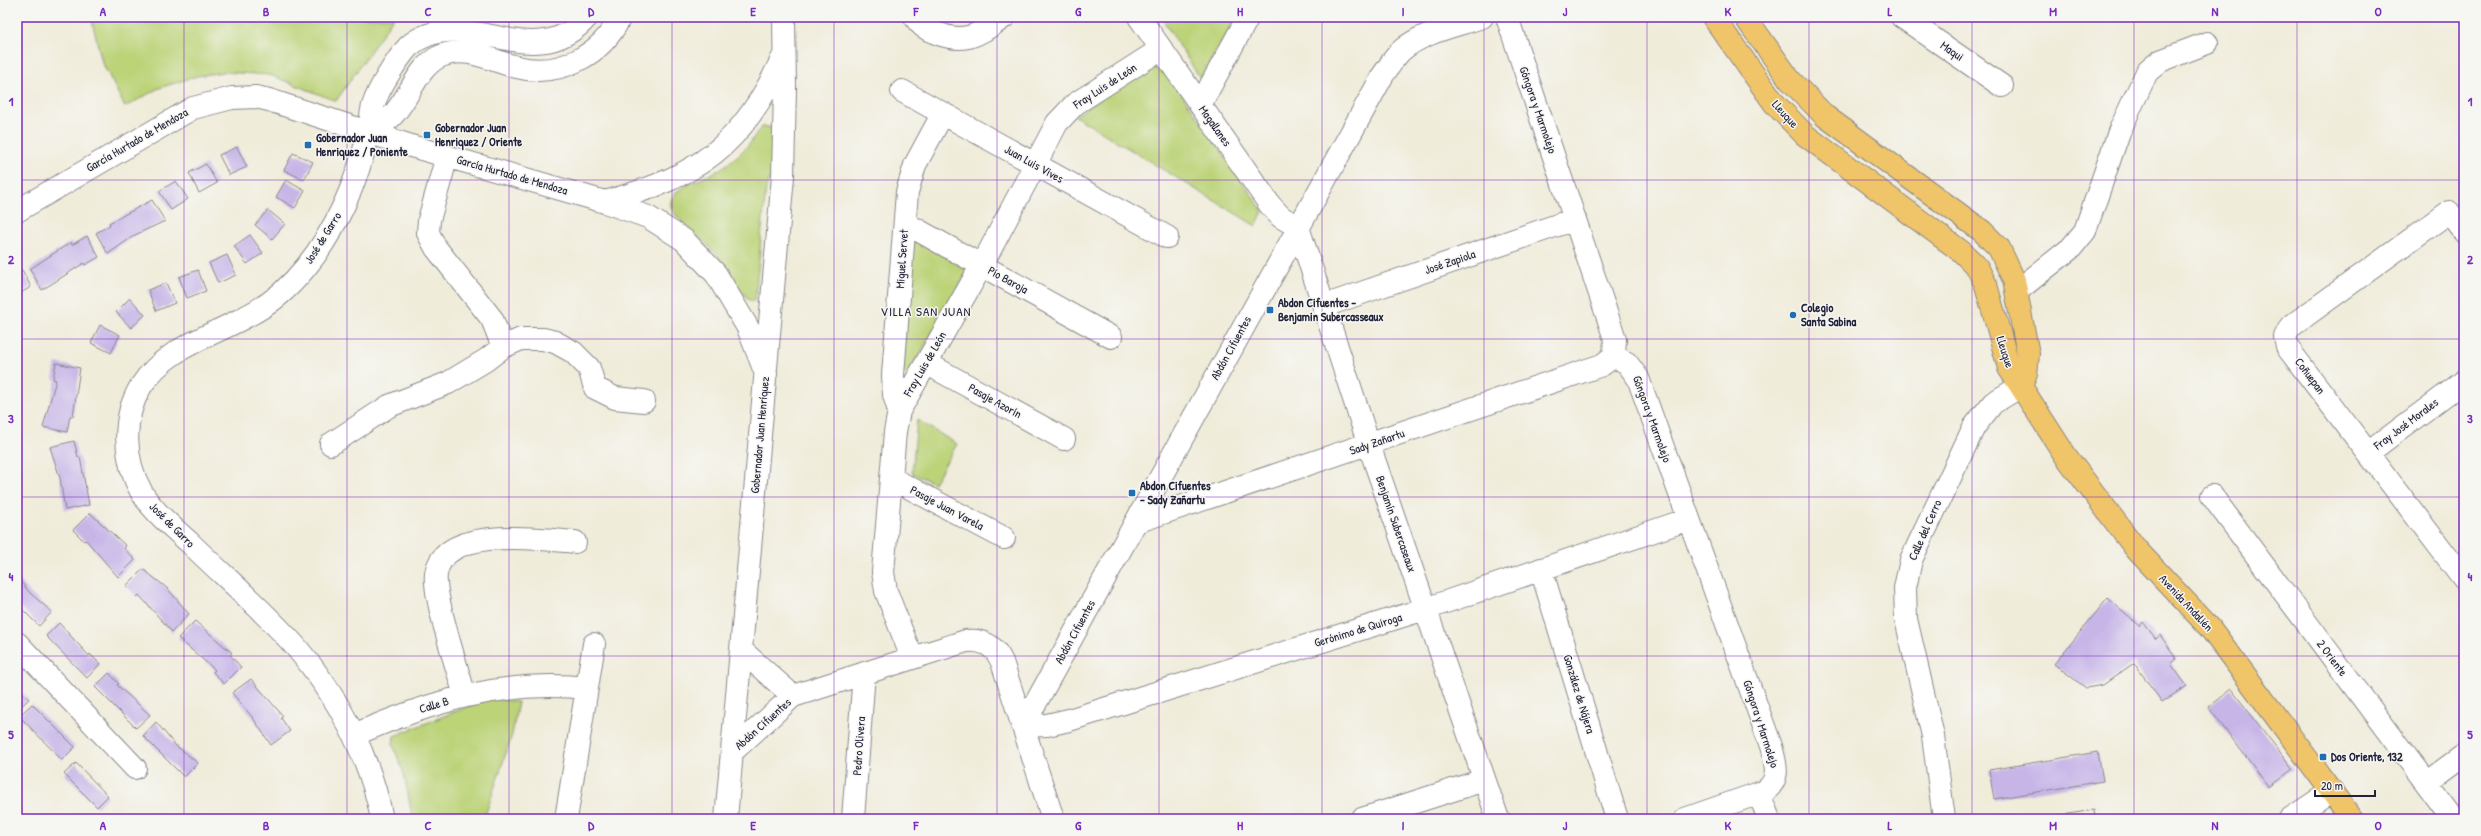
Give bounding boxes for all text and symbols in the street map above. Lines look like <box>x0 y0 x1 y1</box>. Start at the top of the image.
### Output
text: A <box>100 2 107 20</box>
text: B <box>263 2 270 20</box>
text: C <box>424 2 432 20</box>
text: D <box>588 2 595 20</box>
text: E <box>750 2 756 20</box>
text: F <box>913 2 920 20</box>
text: G <box>1075 2 1082 20</box>
text: H <box>1237 2 1243 20</box>
text: I <box>1401 2 1405 20</box>
text: J <box>1563 2 1568 20</box>
text: K <box>1725 2 1732 20</box>
text: L <box>1888 2 1893 20</box>
text: M <box>2049 2 2057 20</box>
text: N <box>2212 2 2219 20</box>
text: O <box>2374 2 2382 20</box>
street label: Maqui <box>1937 36 1967 65</box>
street label: Fray Luis de León <box>1069 59 1140 113</box>
street label: Góngora y Marmolejo <box>1516 64 1561 156</box>
text: 1 <box>9 92 14 110</box>
text: 1 <box>2468 92 2473 110</box>
street label: Lleuque <box>1768 96 1803 132</box>
street label: Magallanes <box>1195 102 1236 150</box>
street label: García Hurtado de Mendoza <box>83 103 191 176</box>
place label: Gobernador Juan Henriquez / Oriente <box>435 119 522 151</box>
place label: Gobernador Juan Henriquez / Poniente <box>316 129 408 161</box>
marker: Gobernador Juan Henriquez / Oriente <box>422 130 432 140</box>
marker: Gobernador Juan Henriquez / Poniente <box>303 140 313 150</box>
street label: Juan Luis Vives <box>1002 140 1067 187</box>
street label: García Hurtado de Mendoza <box>455 151 570 199</box>
street label: José de Garro <box>300 208 345 267</box>
street label: Miguel Servet <box>891 228 912 289</box>
street label: José Zapiola <box>1422 245 1478 278</box>
text: 2 <box>8 250 15 268</box>
text: 2 <box>2467 250 2474 268</box>
street label: Pío Baroja <box>985 262 1032 298</box>
place label: Abdon Cifuentes - Benjamin Subercasseaux <box>1278 294 1384 325</box>
place label: Colegio Santa Sabina <box>1801 299 1856 330</box>
district label: VILLA SAN JUAN <box>881 302 971 320</box>
marker: Abdon Cifuentes - Benjamin Subercasseaux <box>1265 305 1275 315</box>
marker: Colegio Santa Sabina <box>1788 310 1798 320</box>
street label: Abdón Cifuentes <box>1206 312 1255 383</box>
street label: Fray Luis de León <box>899 328 950 400</box>
street label: Lleuque <box>1992 334 2019 370</box>
street label: Coñuepan <box>2291 354 2330 397</box>
street label: Góngora y Marmolejo <box>1629 373 1676 465</box>
street label: Gobernador Juan Henríquez <box>746 376 773 494</box>
street label: Pasaje Azorín <box>965 379 1025 422</box>
street label: Fray José Morales <box>2369 393 2442 454</box>
text: 3 <box>8 409 14 427</box>
text: 3 <box>2467 409 2473 427</box>
street label: Sady Zañartu <box>1347 424 1407 459</box>
street label: Benjamín Subercaseaux <box>1372 473 1421 574</box>
place label: Abdon Cifuentes - Sady Zañartu <box>1140 477 1211 509</box>
street label: Pasaje Juan Varela <box>907 481 987 534</box>
marker: Abdon Cifuentes - Sady Zañartu <box>1127 488 1137 498</box>
street label: Calle del Cerro <box>1904 497 1946 563</box>
street label: José de Garro <box>146 498 199 551</box>
text: 4 <box>9 567 14 585</box>
text: 4 <box>2468 567 2473 585</box>
street label: Avenida Andalién <box>2155 570 2217 635</box>
street label: Abdón Cifuentes <box>1050 596 1099 667</box>
street label: Gerónimo de Quiroga <box>1312 608 1404 651</box>
street label: 2 Oriente <box>2313 636 2352 680</box>
street label: González de Nájera <box>1559 652 1600 736</box>
street label: Góngora y Marmolejo <box>1739 678 1784 770</box>
street label: Calle B <box>417 692 451 717</box>
street label: Abdón Cifuentes <box>731 693 795 754</box>
street label: Pedro Olivera <box>848 716 869 776</box>
text: 5 <box>8 725 14 743</box>
text: 5 <box>2467 725 2473 743</box>
place label: Dos Oriente, 132 <box>2331 748 2403 765</box>
marker: Dos Oriente, 132 <box>2318 752 2328 762</box>
scale bar <box>2315 772 2375 798</box>
text: 20 m <box>2321 777 2343 794</box>
text: A <box>100 816 107 834</box>
text: B <box>263 816 270 834</box>
text: C <box>424 816 432 834</box>
text: D <box>588 816 595 834</box>
text: E <box>750 816 756 834</box>
text: F <box>913 816 920 834</box>
text: G <box>1075 816 1082 834</box>
text: H <box>1237 816 1243 834</box>
text: I <box>1401 816 1405 834</box>
text: J <box>1563 816 1568 834</box>
text: K <box>1725 816 1732 834</box>
text: L <box>1888 816 1893 834</box>
text: M <box>2049 816 2057 834</box>
text: N <box>2212 816 2219 834</box>
text: O <box>2374 816 2382 834</box>

